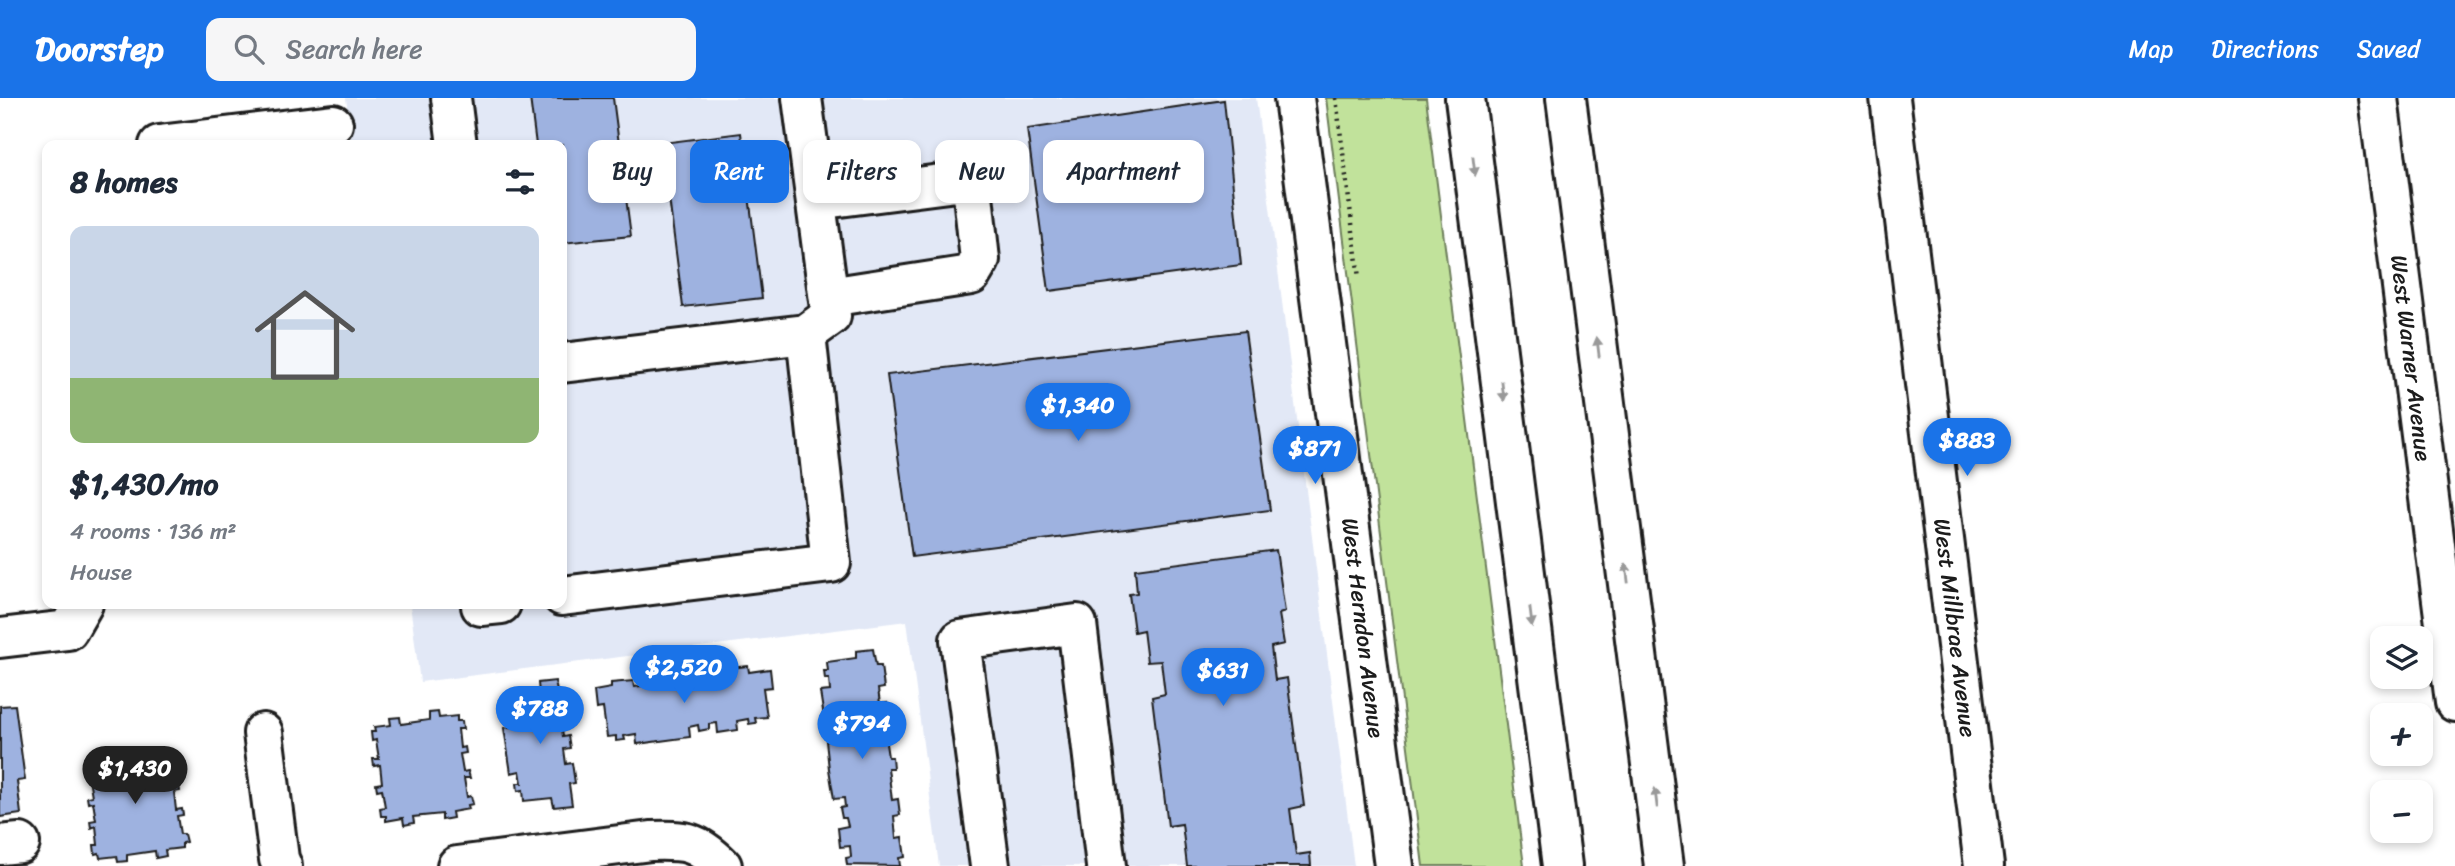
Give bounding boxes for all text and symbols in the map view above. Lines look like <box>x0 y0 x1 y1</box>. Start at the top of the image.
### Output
search box <box>206 18 696 81</box>
text: Doorstep <box>35 20 164 78</box>
text: Search here <box>286 26 423 72</box>
text: Map <box>2129 28 2173 70</box>
text: Directions <box>2211 28 2319 70</box>
text: Saved <box>2357 28 2420 70</box>
icon: search <box>230 30 268 68</box>
chip: Buy <box>588 140 676 203</box>
chip: Rent <box>690 140 789 203</box>
chip: Filters <box>803 140 921 203</box>
chip: New <box>935 140 1029 203</box>
chip: Apartment <box>1043 140 1204 203</box>
text: 8 homes <box>70 155 178 209</box>
one-way arrow <box>1468 155 1479 177</box>
icon: filters <box>501 163 539 201</box>
street label: West Warner Avenue <box>2378 253 2444 463</box>
icon: home <box>242 272 368 398</box>
one-way arrow <box>1592 336 1603 358</box>
one-way arrow <box>1497 380 1508 402</box>
pin: $1,340 <box>1021 384 1135 443</box>
text: $1,340 <box>1041 385 1115 426</box>
pin: $883 <box>1926 418 2008 478</box>
text: $883 <box>1939 420 1995 461</box>
pin: $871 <box>1274 426 1356 486</box>
text: $871 <box>1289 428 1341 469</box>
text: $1,430/mo <box>70 457 218 511</box>
text: 4 rooms · 136 m² <box>70 511 237 552</box>
street label: West Herndon Avenue <box>1329 516 1397 740</box>
street label: West Millbrae Avenue <box>1921 516 1989 740</box>
text: House <box>70 552 132 593</box>
one-way arrow <box>1621 561 1632 583</box>
one-way arrow <box>1525 606 1536 628</box>
map controls <box>2370 626 2433 843</box>
button: layers <box>2370 626 2433 689</box>
pin: $2,520 <box>627 646 741 705</box>
text: $2,520 <box>646 647 722 688</box>
pin: $631 <box>1182 648 1264 708</box>
text: $631 <box>1197 650 1249 691</box>
pin: $788 <box>499 686 581 746</box>
text: $788 <box>512 688 568 729</box>
pin: $794 <box>821 702 903 761</box>
text: $794 <box>833 703 891 744</box>
button: + <box>2370 703 2433 766</box>
pin: $1,430 <box>78 746 192 806</box>
text: $1,430 <box>98 748 172 789</box>
button: − <box>2370 780 2433 843</box>
one-way arrow <box>1650 787 1661 809</box>

